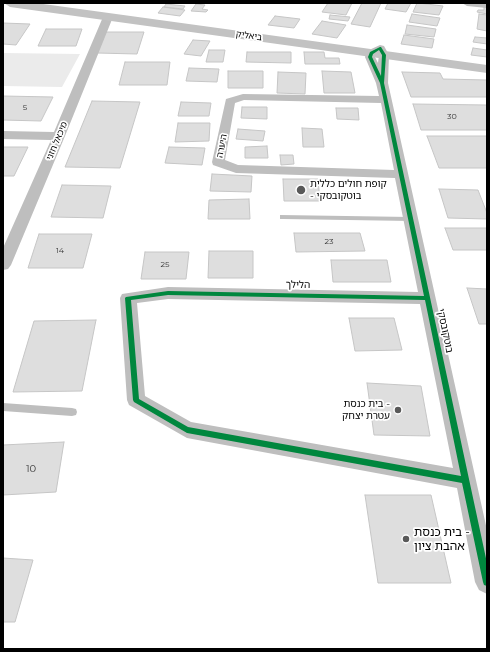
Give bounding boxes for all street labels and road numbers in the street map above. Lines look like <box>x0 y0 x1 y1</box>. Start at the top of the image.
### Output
street label: ביאליק <box>235 29 263 43</box>
street label: מיכאל חזני <box>44 120 70 162</box>
street label: היערה <box>214 133 230 159</box>
street label: הלילך <box>285 279 311 291</box>
street label: בוטקובסקי <box>434 308 456 354</box>

